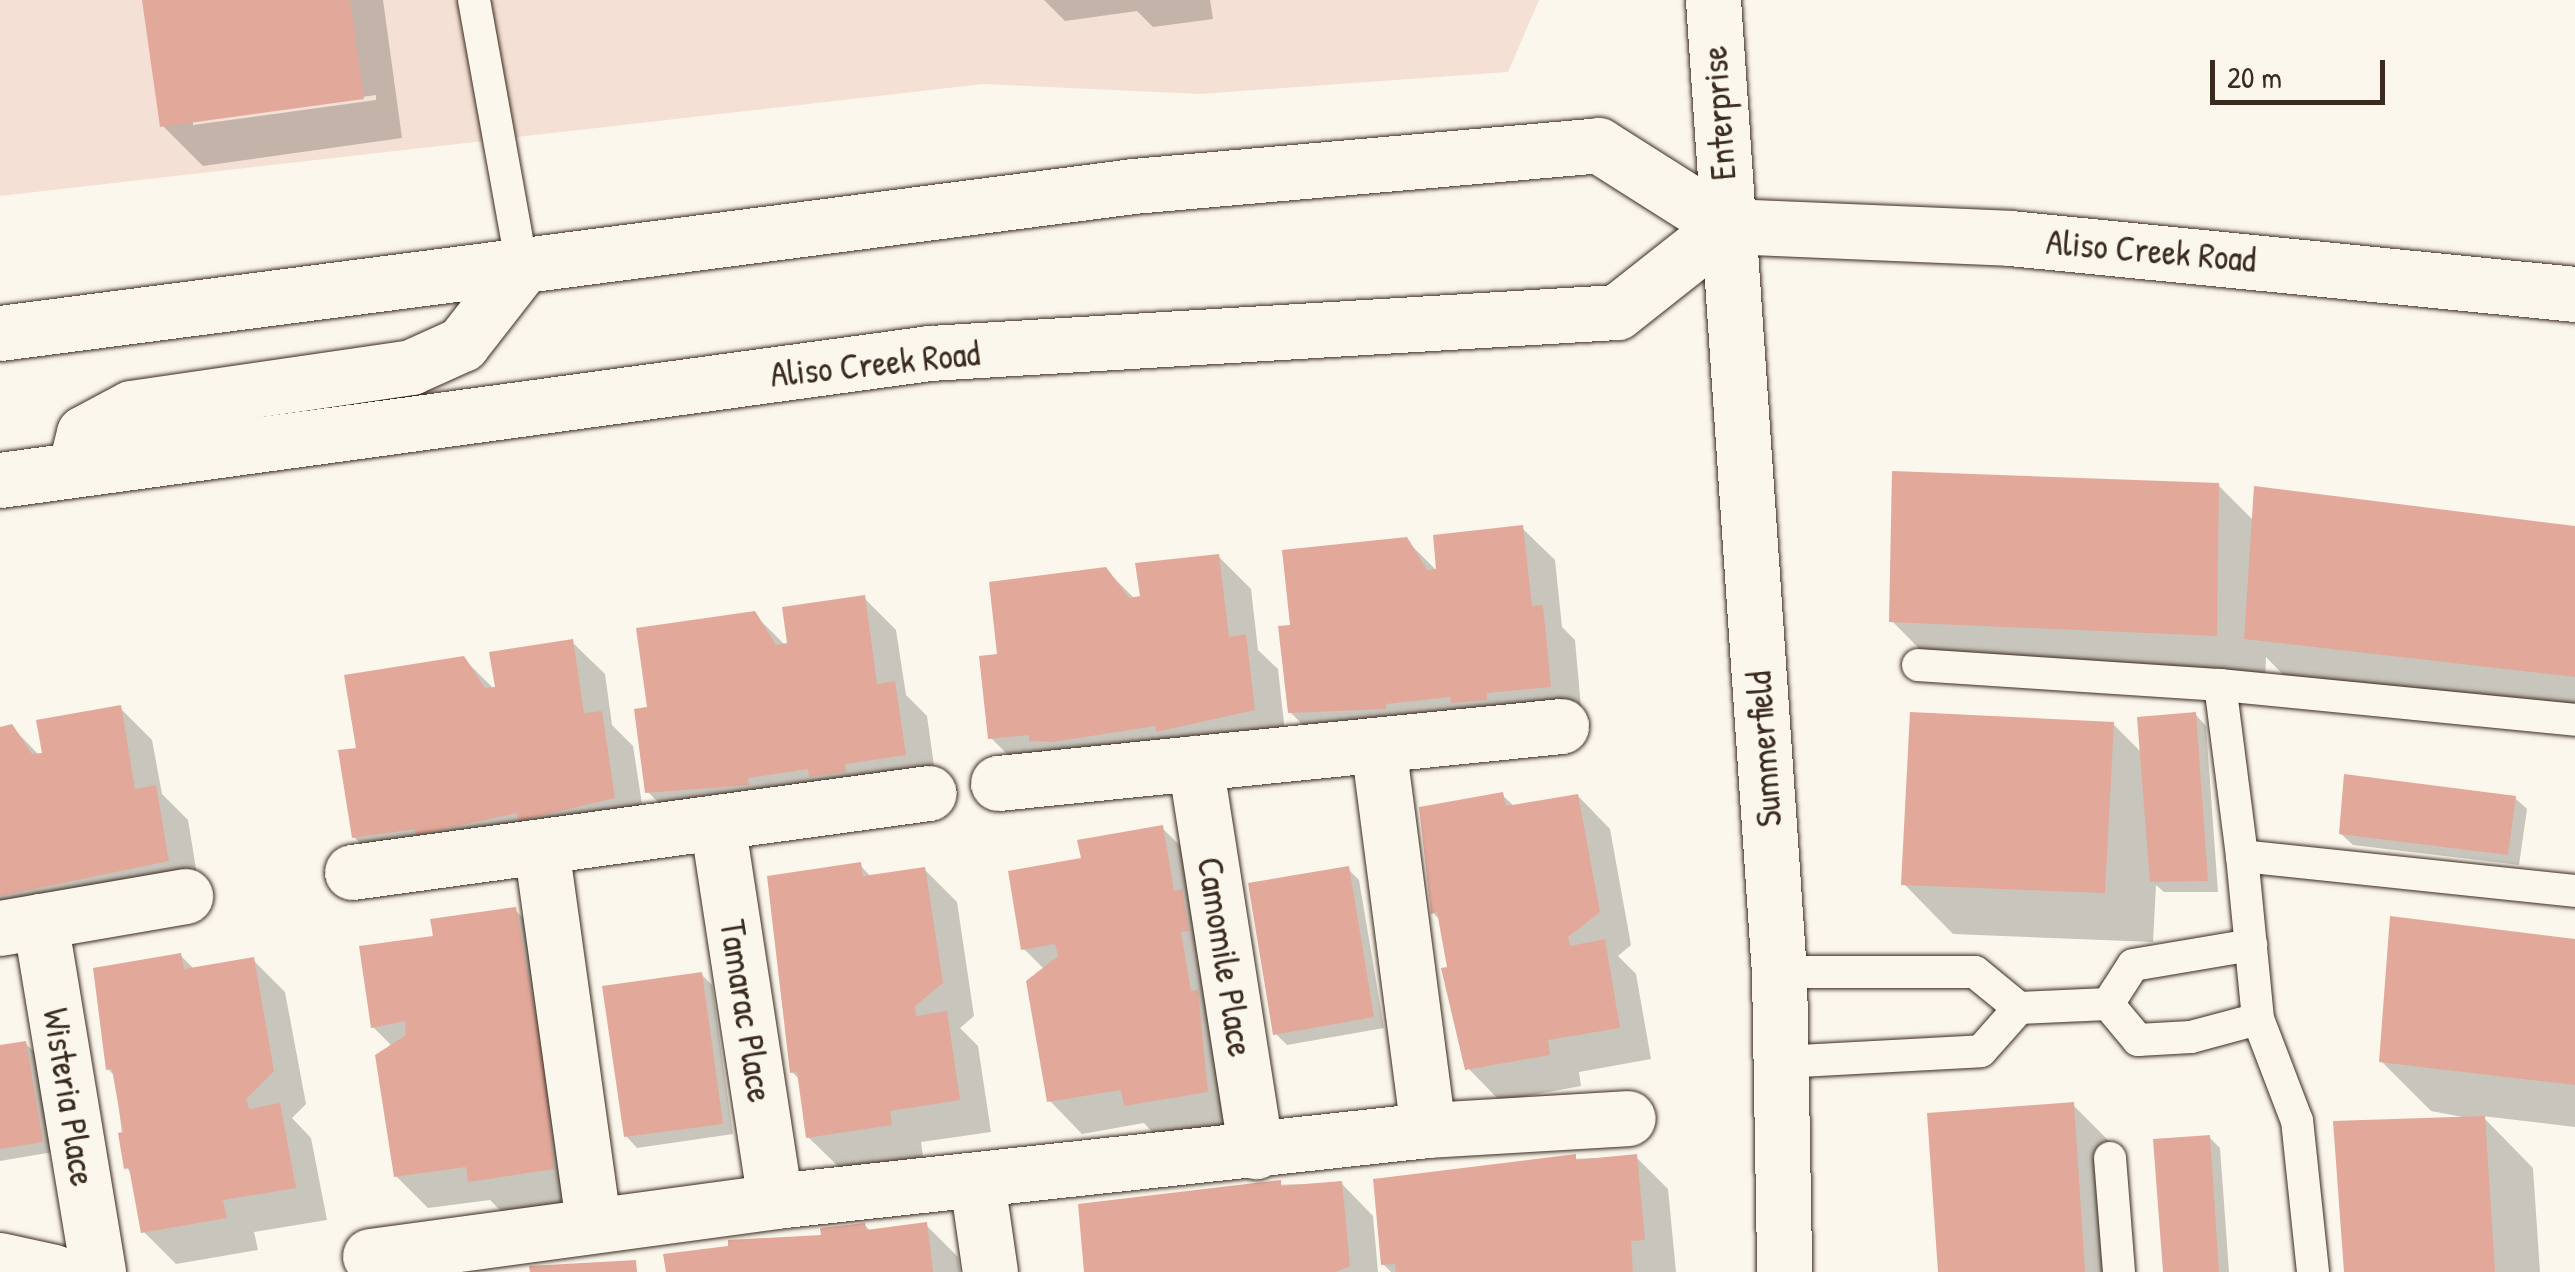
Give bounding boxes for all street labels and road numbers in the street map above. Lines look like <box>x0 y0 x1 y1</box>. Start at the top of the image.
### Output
street label: Enterprise <box>1693 44 1745 182</box>
street label: Aliso Creek Road <box>2044 221 2258 281</box>
street label: Aliso Creek Road <box>768 332 982 396</box>
street label: Summerfield <box>1738 670 1790 828</box>
street label: Camomile Place <box>1189 854 1261 1060</box>
street label: Tamarac Place <box>711 917 781 1105</box>
street label: Wisteria Place <box>34 1005 104 1189</box>

